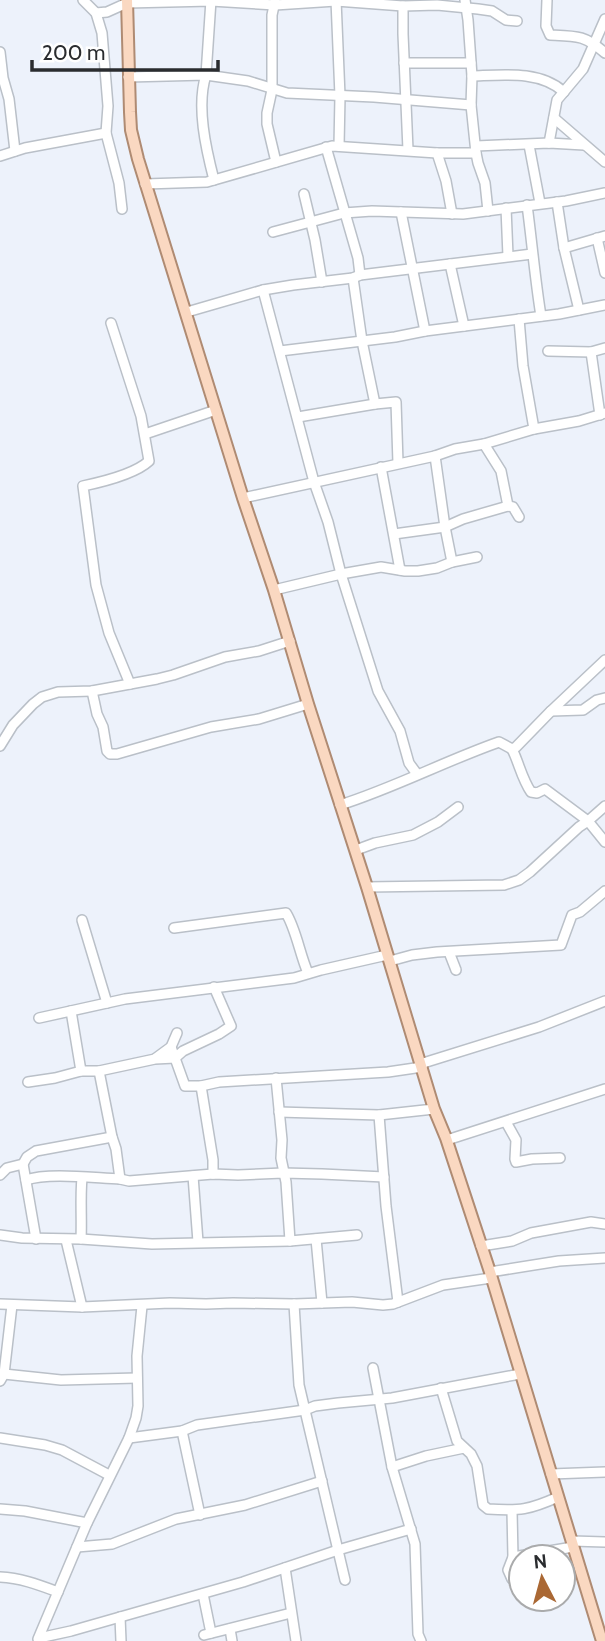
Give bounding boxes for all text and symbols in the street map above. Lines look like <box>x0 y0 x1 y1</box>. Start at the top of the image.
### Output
scale bar <box>32 28 217 72</box>
text: 200 m <box>42 40 105 65</box>
north arrow <box>507 1543 577 1613</box>
text: N <box>532 1549 548 1574</box>

